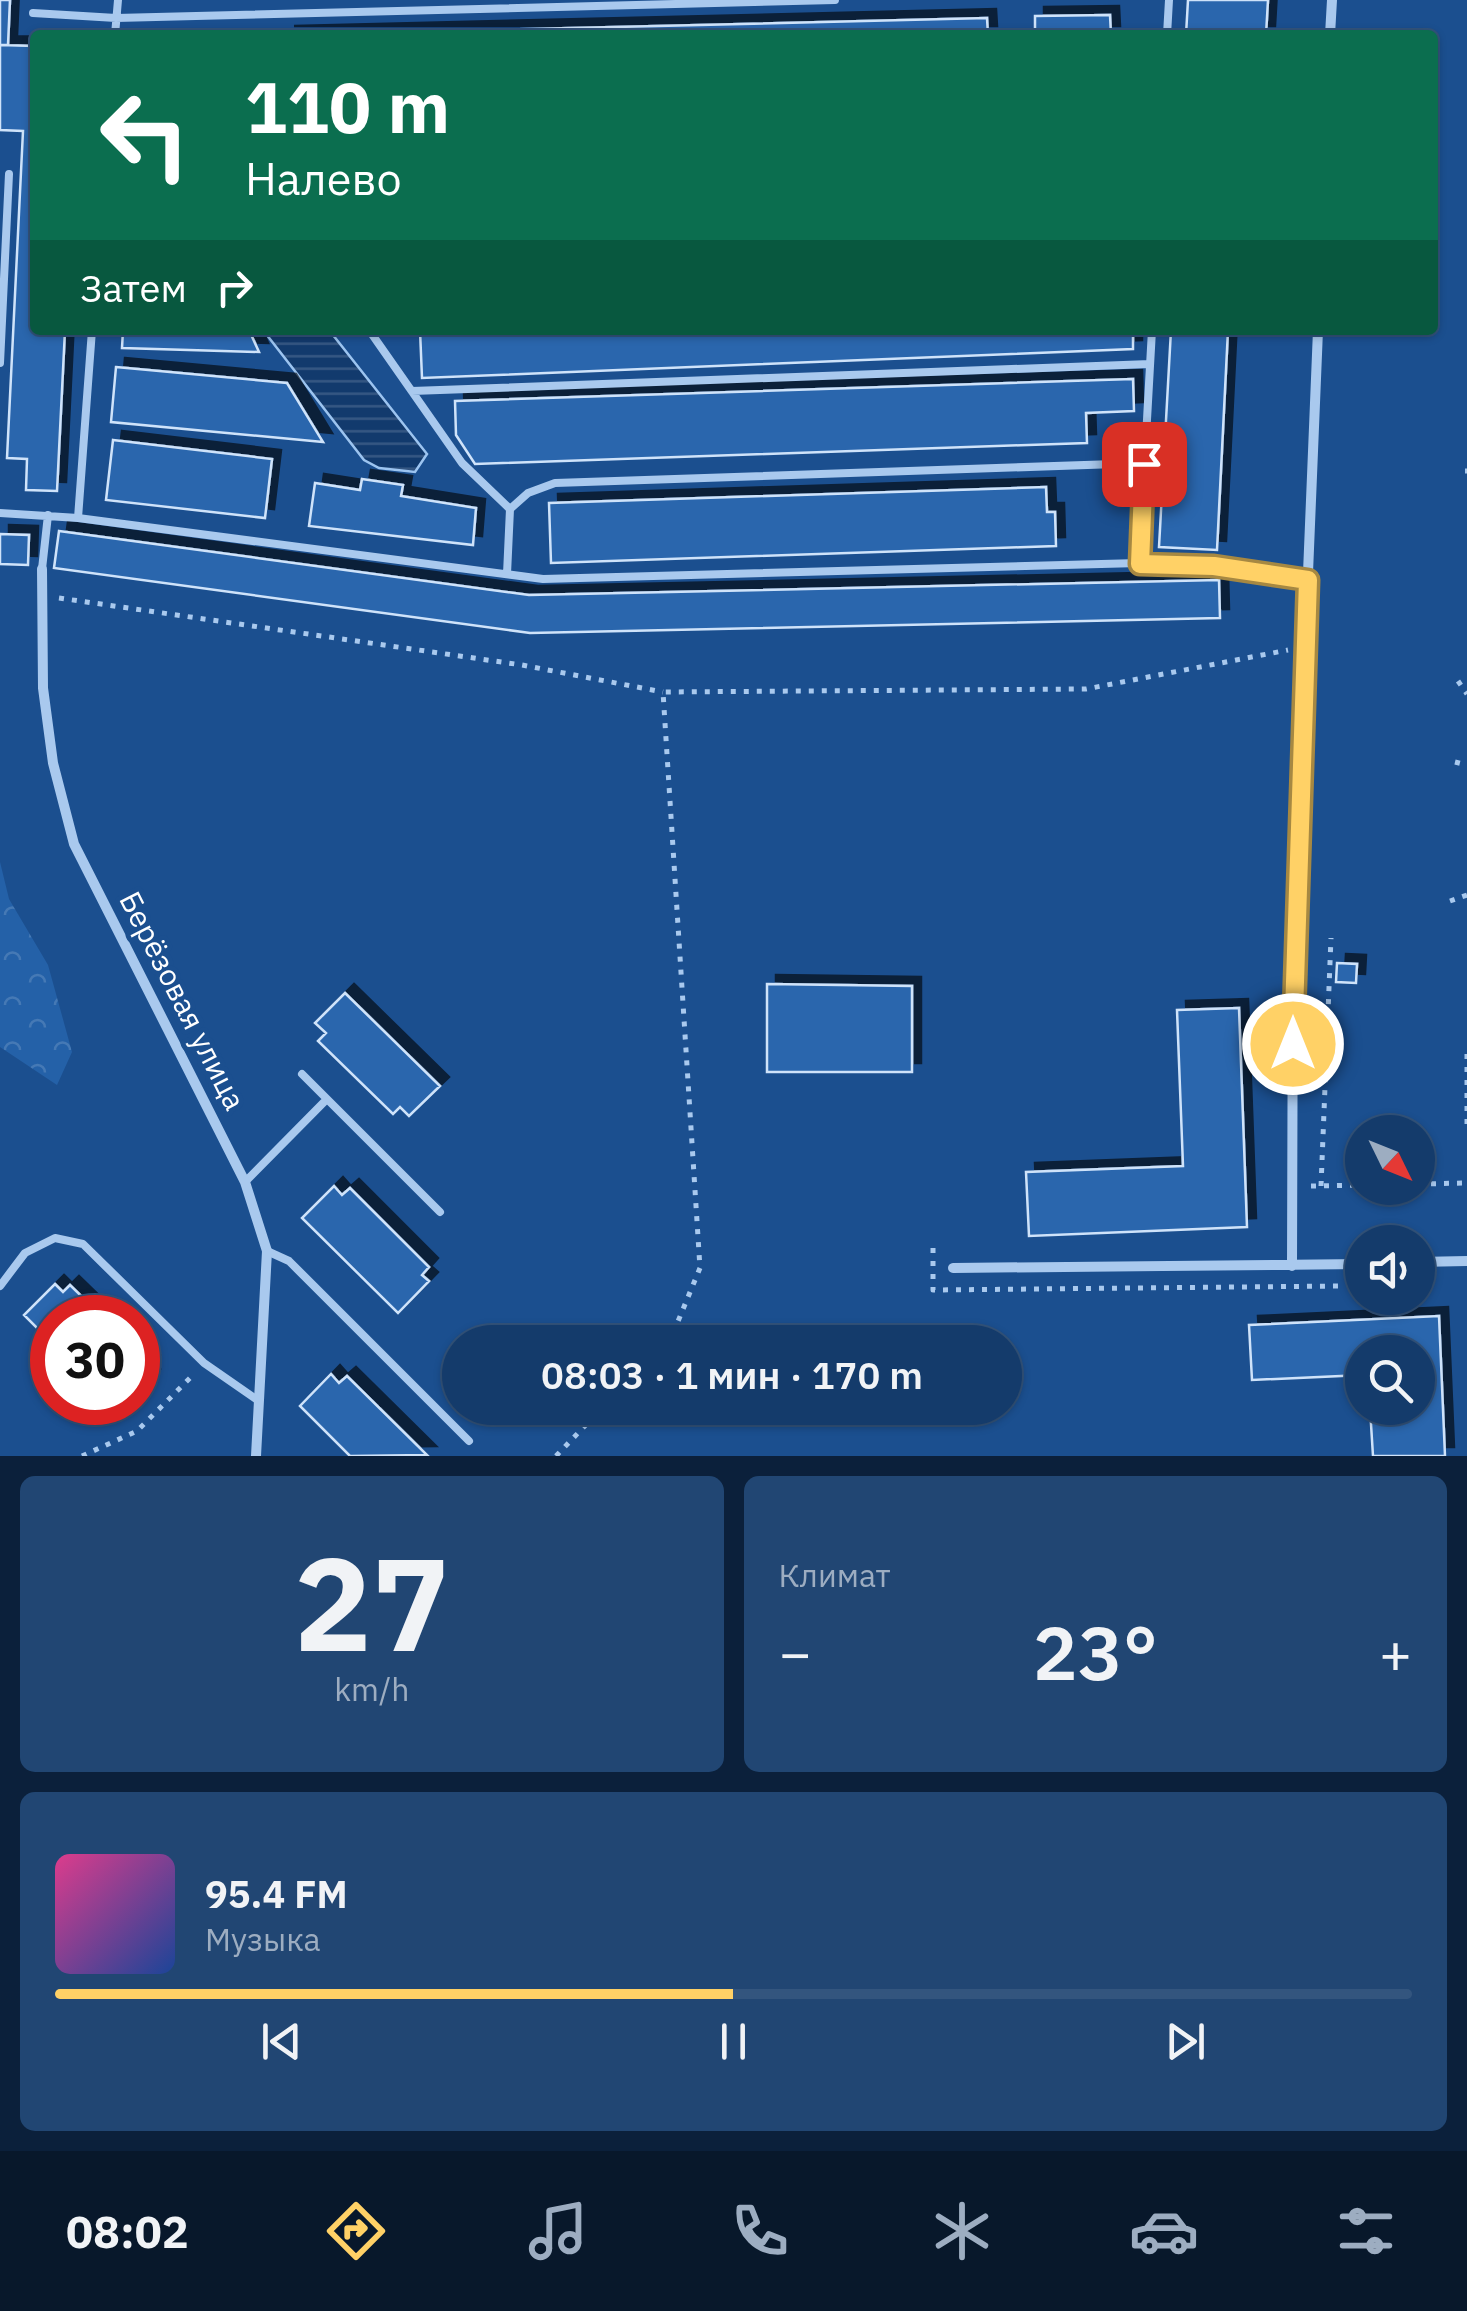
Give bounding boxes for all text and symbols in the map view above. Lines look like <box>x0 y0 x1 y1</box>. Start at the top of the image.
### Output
text: 110 m <box>245 61 450 152</box>
icon: left <box>80 70 210 200</box>
text: Налево <box>245 149 402 207</box>
icon: right <box>207 260 262 315</box>
text: Затем <box>80 263 187 312</box>
pin <box>1102 422 1187 507</box>
icon: arrive <box>1117 437 1172 492</box>
street label: Берёзовая улица <box>111 885 255 1116</box>
position arrow <box>1241 992 1345 1096</box>
north arrow <box>1345 1115 1435 1205</box>
map controls <box>1345 1115 1435 1425</box>
button: sound <box>1345 1225 1435 1315</box>
speed limit sign: 30 <box>30 1295 160 1425</box>
button: search <box>1345 1335 1435 1425</box>
text: 08:03 · 1 мин · 170 m <box>541 1350 923 1399</box>
text: 27 <box>294 1518 450 1687</box>
text: Климат <box>779 1554 891 1596</box>
text: 23° <box>1033 1603 1158 1701</box>
text: − <box>779 1617 812 1688</box>
text: + <box>1379 1617 1412 1688</box>
text: km/h <box>334 1668 409 1710</box>
text: 95.4 FM <box>205 1869 348 1918</box>
text: Музыка <box>205 1918 321 1960</box>
icon: previous <box>254 2014 309 2069</box>
icon: pause <box>706 2014 761 2069</box>
icon: next <box>1158 2014 1213 2069</box>
icon: directions <box>321 2196 391 2266</box>
icon: music <box>523 2196 593 2266</box>
icon: phone <box>725 2196 795 2266</box>
icon: climate <box>927 2196 997 2266</box>
icon: car <box>1129 2196 1199 2266</box>
icon: filters <box>1331 2196 1401 2266</box>
text: 08:02 <box>66 2202 189 2260</box>

